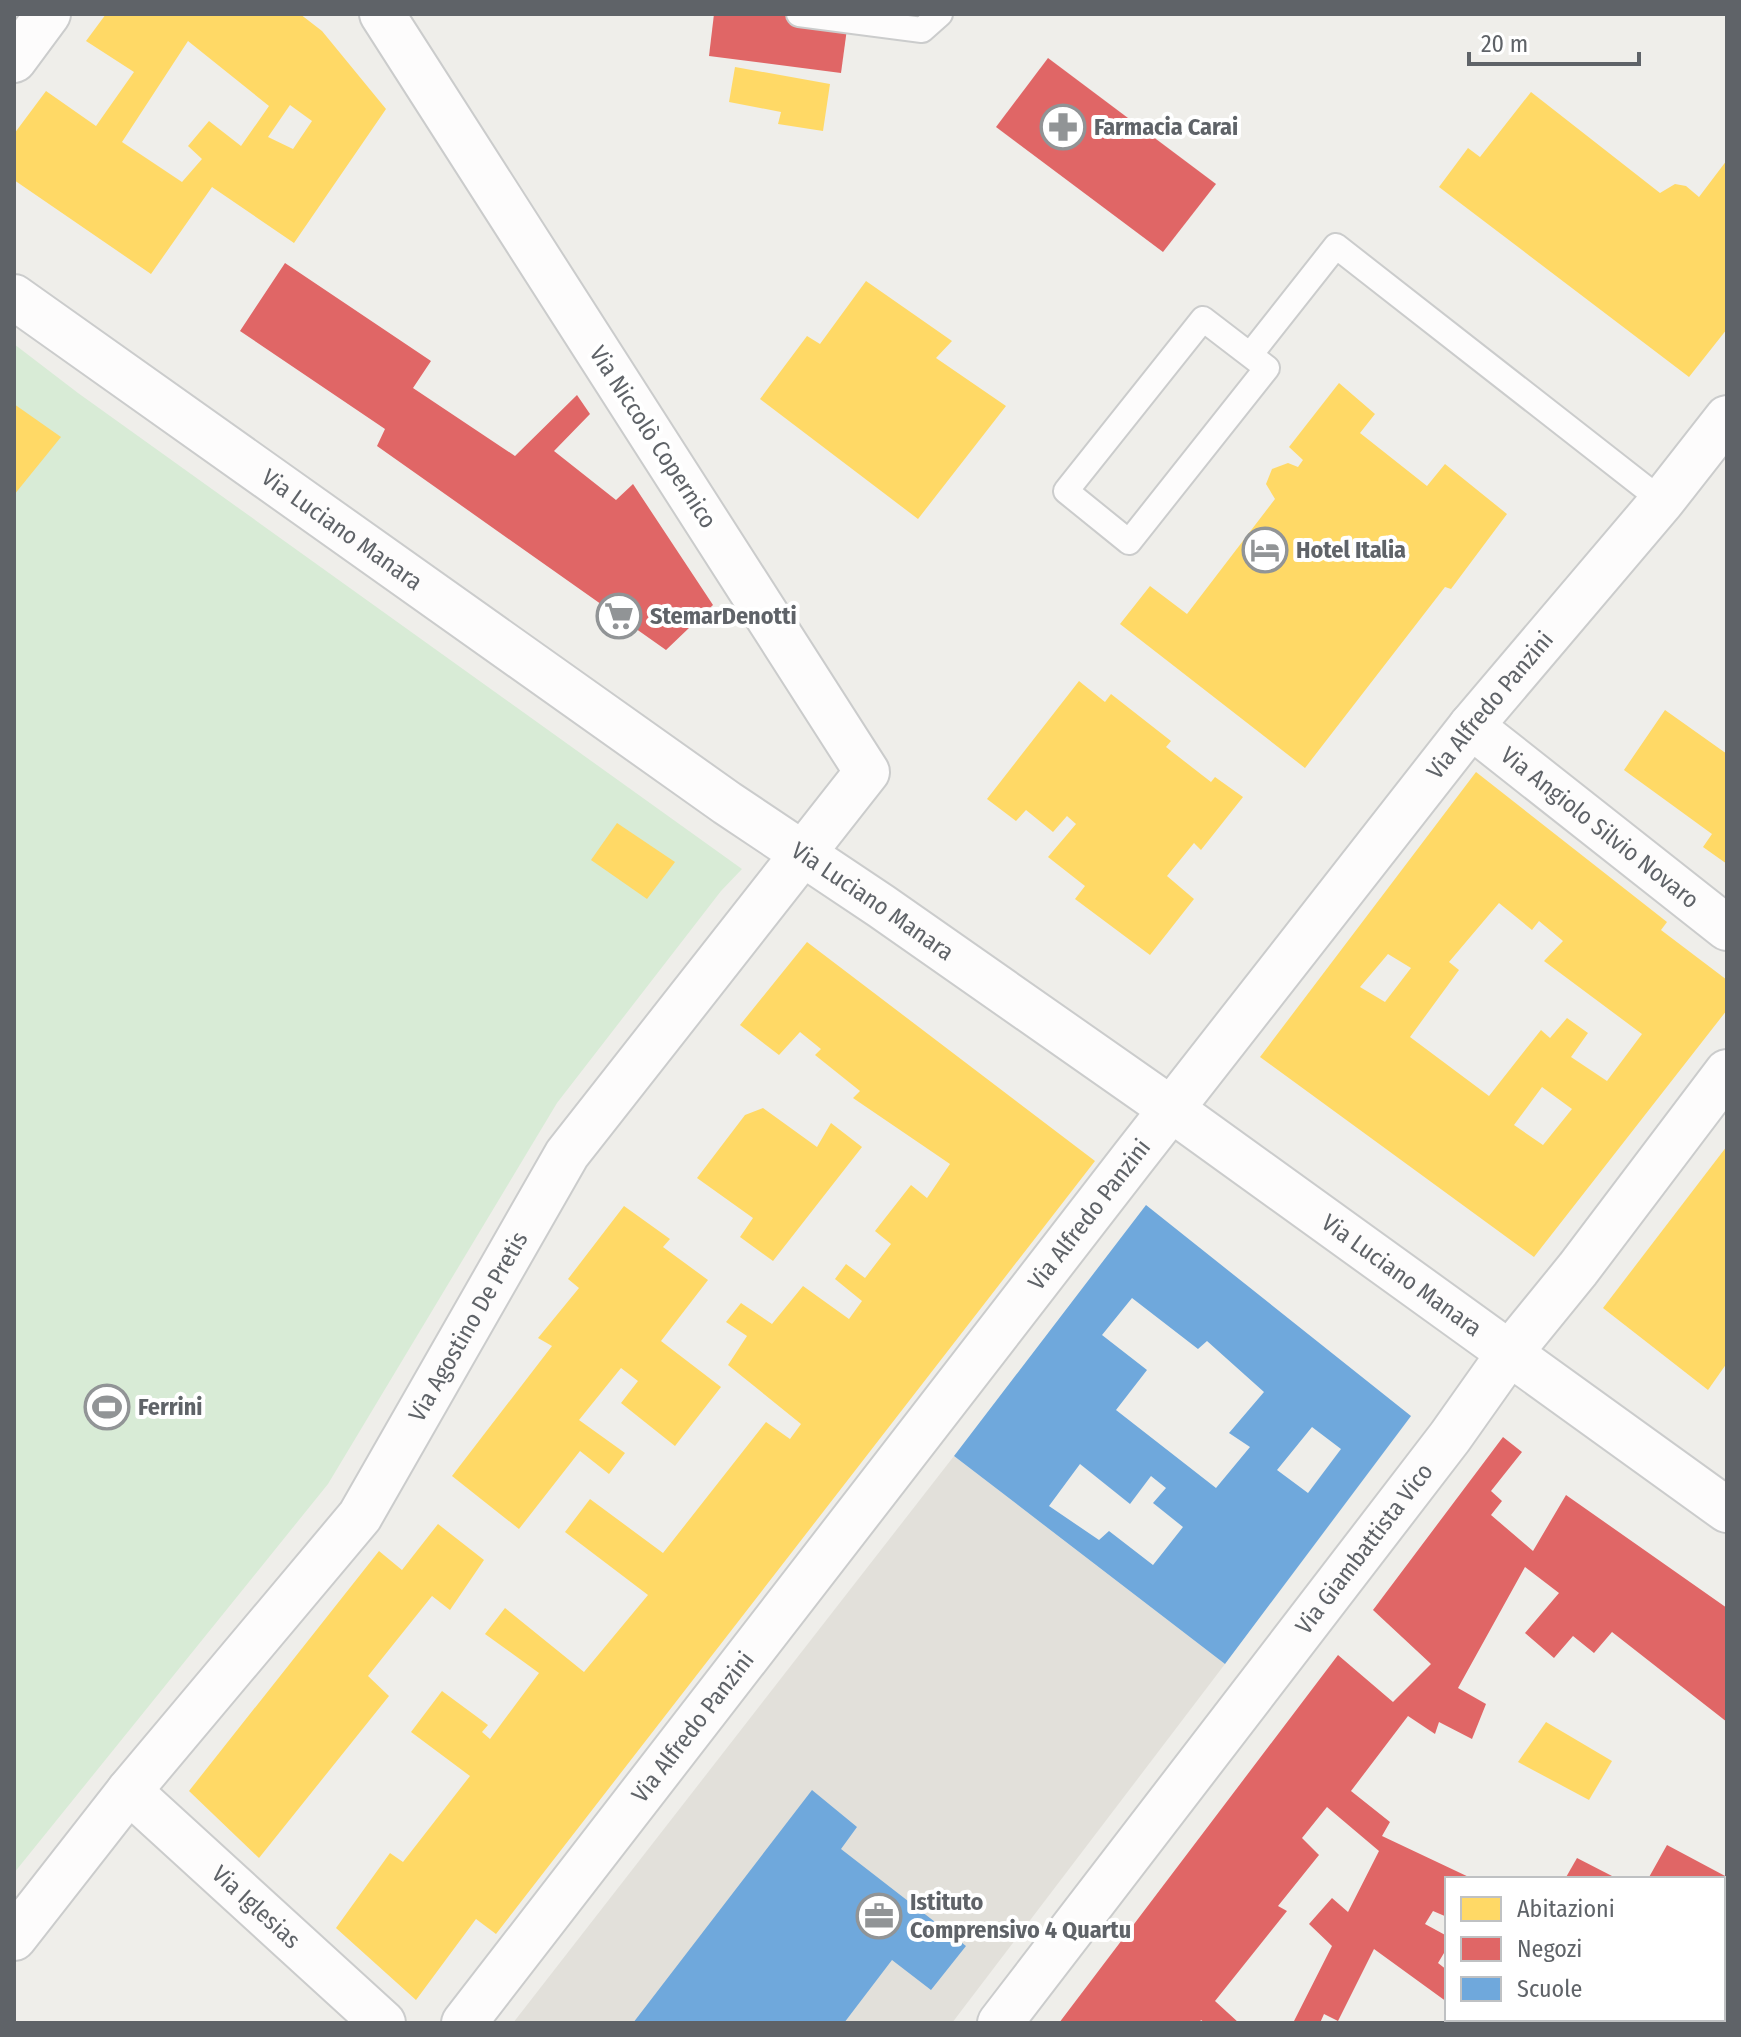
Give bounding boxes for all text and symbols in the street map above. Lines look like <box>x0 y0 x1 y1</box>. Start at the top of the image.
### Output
scale bar <box>1469 16 1639 66</box>
text: 20 m <box>1481 30 1528 58</box>
pharmacy icon: Farmacia Carai <box>1039 103 1087 151</box>
place label: Farmacia Carai <box>1094 113 1238 141</box>
street label: Via Niccolò Copernico <box>584 341 722 533</box>
street label: Via Luciano Manara <box>256 463 428 596</box>
hotel icon: Hotel Italia <box>1241 526 1289 574</box>
place label: Hotel Italia <box>1296 536 1406 564</box>
supermarket icon: StemarDenotti <box>595 592 643 640</box>
place label: StemarDenotti <box>650 602 797 630</box>
street label: Via Alfredo Panzini <box>1421 626 1559 785</box>
street label: Via Angiolo Silvio Novaro <box>1495 741 1704 914</box>
street label: Via Luciano Manara <box>786 836 959 967</box>
street label: Via Alfredo Panzini <box>1022 1134 1156 1295</box>
street label: Via Luciano Manara <box>1316 1208 1487 1342</box>
street label: Via Agostino De Pretis <box>403 1227 534 1426</box>
sports icon: Ferrini <box>83 1383 131 1431</box>
place label: Ferrini <box>138 1393 203 1421</box>
street label: Via Giambattista Vico <box>1290 1458 1439 1640</box>
street label: Via Alfredo Panzini <box>626 1646 760 1808</box>
street label: Via Iglesias <box>206 1860 306 1954</box>
legend <box>1445 1877 1725 2021</box>
place label: Istituto Comprensivo 4 Quartu <box>910 1888 1131 1944</box>
office icon: Istituto Comprensivo 4 Quartu <box>855 1892 903 1940</box>
text: Abitazioni <box>1517 1895 1615 1923</box>
text: Negozi <box>1517 1935 1582 1963</box>
text: Scuole <box>1517 1975 1582 2003</box>

